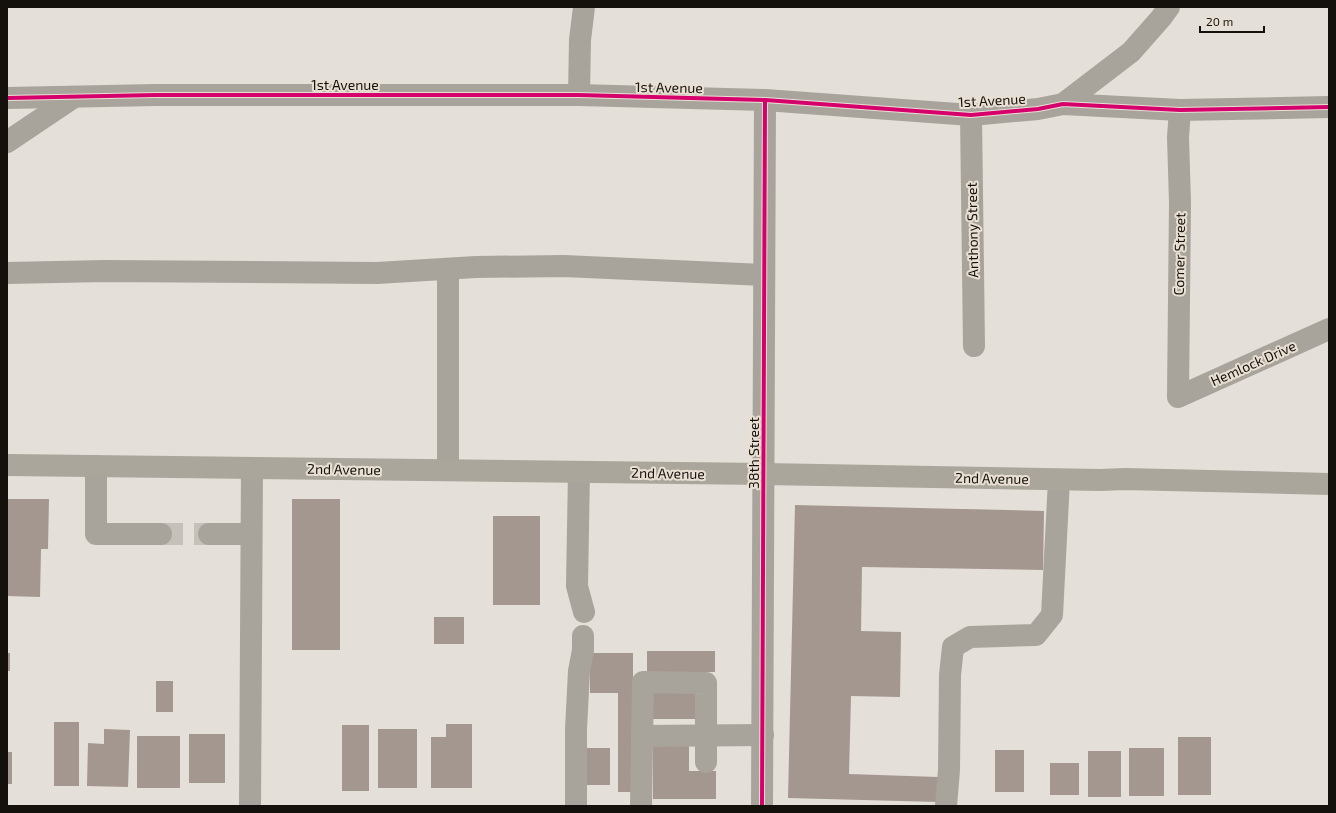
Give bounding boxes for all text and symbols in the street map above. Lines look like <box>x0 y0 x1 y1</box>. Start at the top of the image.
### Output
scale bar <box>1200 8 1264 34</box>
text: 20 m <box>1206 14 1233 28</box>
street label: 1st Avenue <box>311 76 379 93</box>
street label: 1st Avenue <box>635 78 703 96</box>
street label: 1st Avenue <box>958 90 1026 110</box>
street label: Anthony Street <box>963 182 981 278</box>
street label: Comer Street <box>1170 212 1188 296</box>
street label: Hemlock Drive <box>1208 337 1298 389</box>
street label: 38th Street <box>745 417 762 489</box>
street label: 2nd Avenue <box>307 460 381 478</box>
street label: 2nd Avenue <box>631 464 705 482</box>
street label: 2nd Avenue <box>955 469 1029 487</box>

